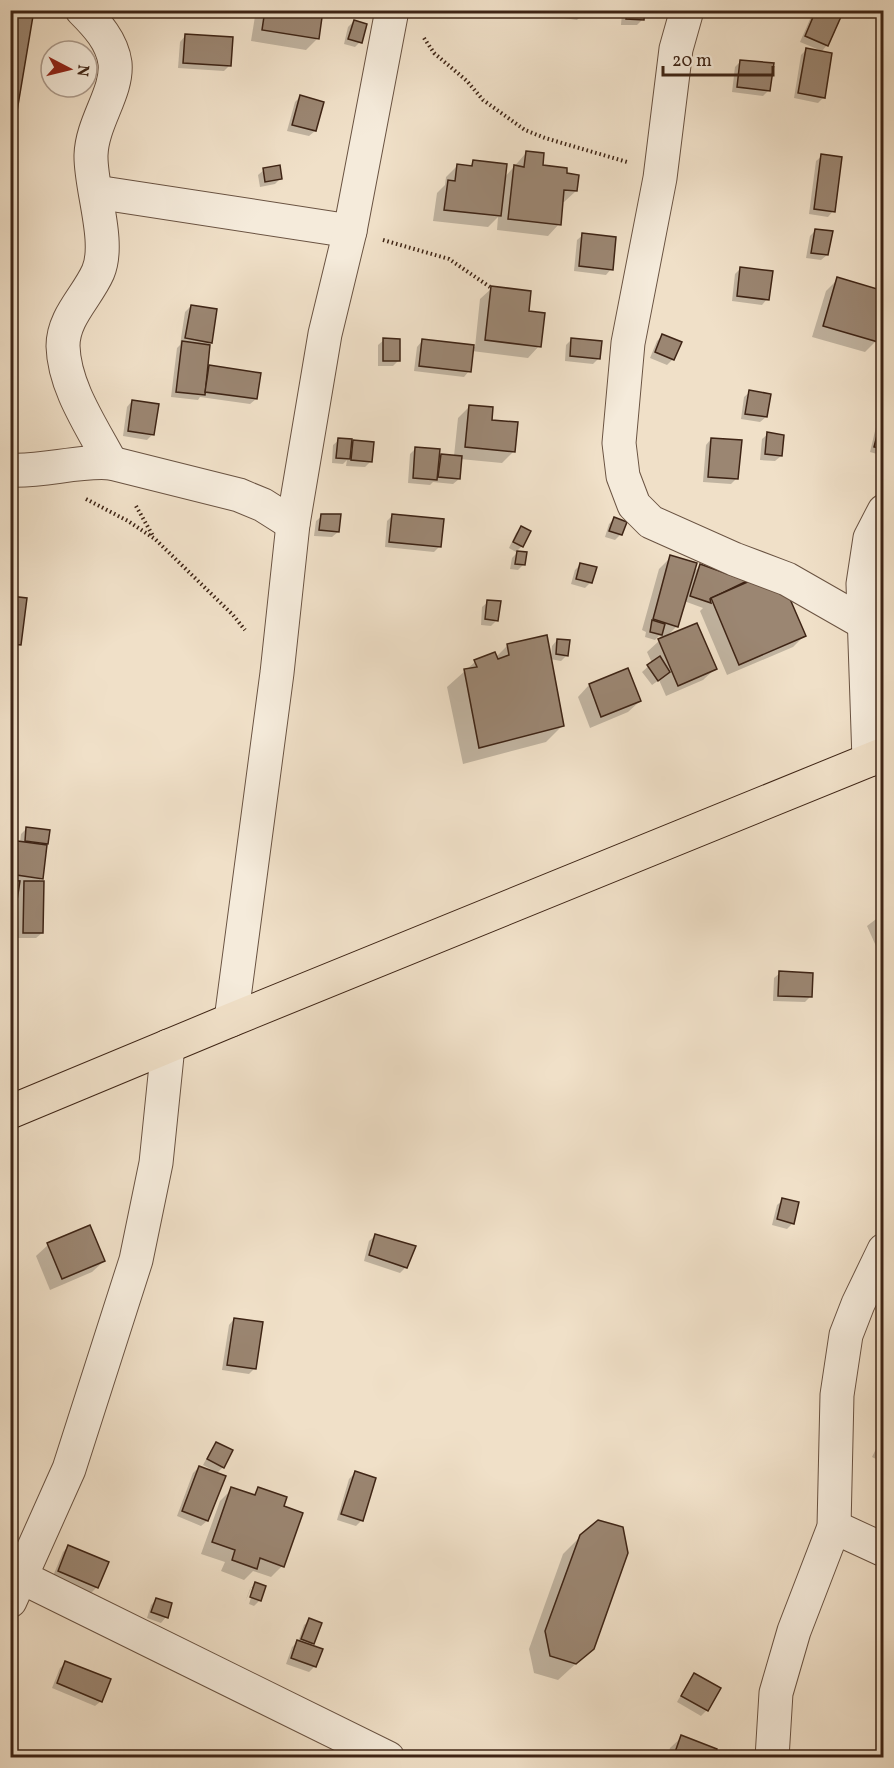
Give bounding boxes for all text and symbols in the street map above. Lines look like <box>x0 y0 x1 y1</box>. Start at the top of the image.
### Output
north arrow <box>39 39 99 99</box>
scale bar <box>663 39 772 77</box>
text: 20 m <box>672 49 712 74</box>
text: N <box>70 63 94 78</box>

